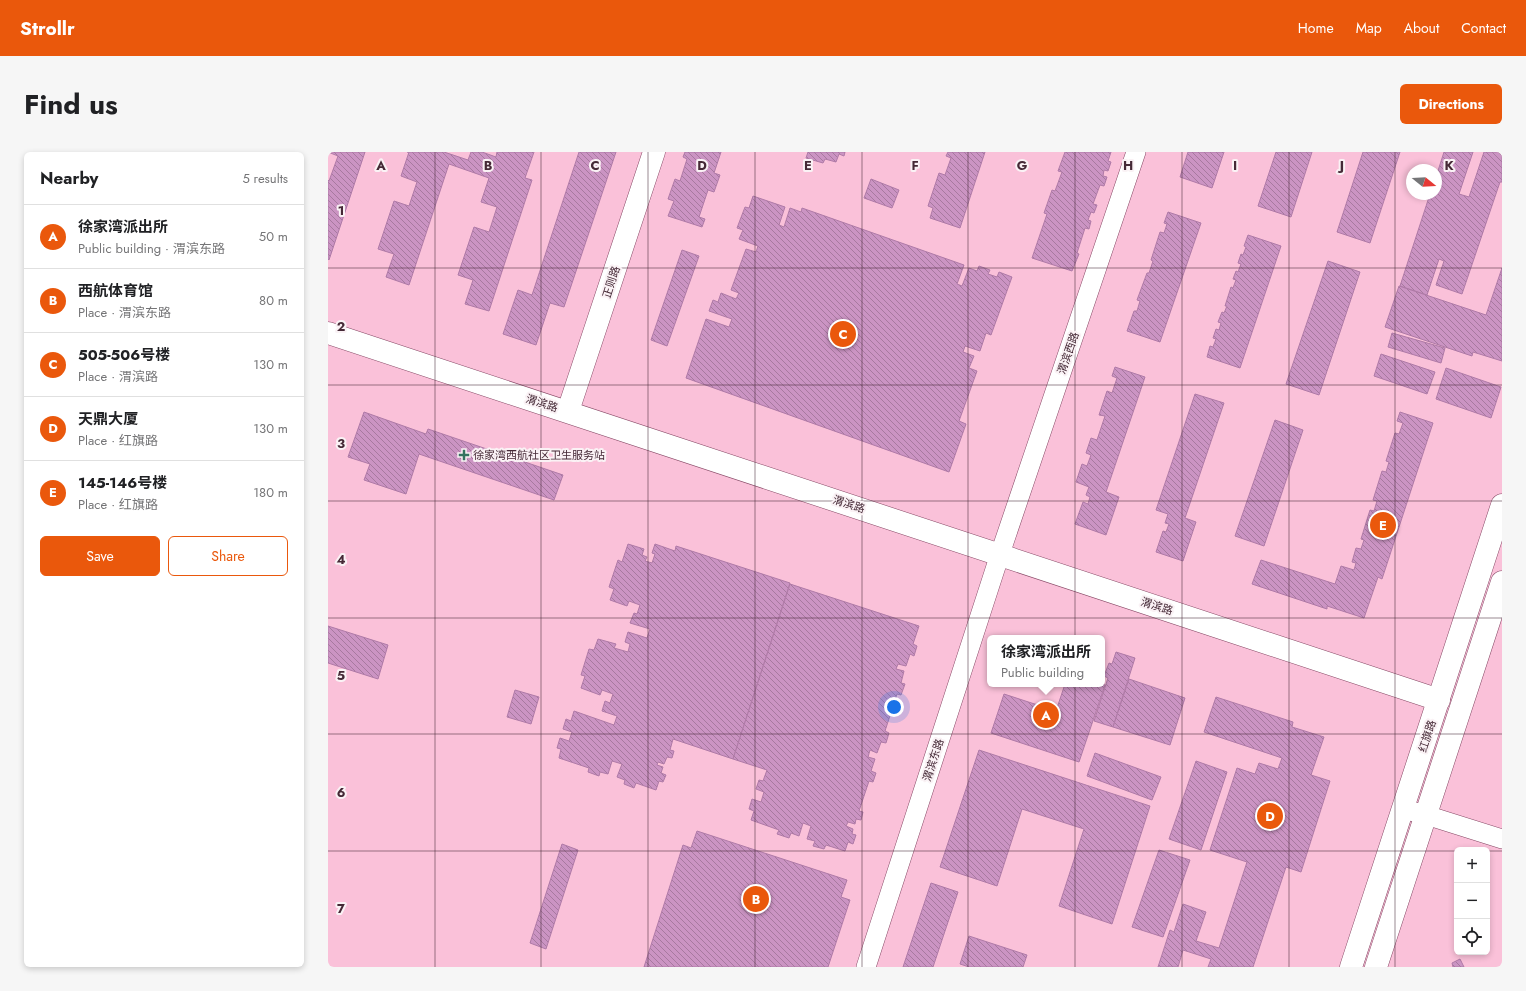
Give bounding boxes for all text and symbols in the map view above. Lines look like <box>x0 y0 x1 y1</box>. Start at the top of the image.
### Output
text: Strollr <box>20 15 75 42</box>
text: Home <box>1298 18 1334 38</box>
text: Map <box>1356 18 1382 38</box>
text: About <box>1404 18 1439 38</box>
text: Contact <box>1461 18 1506 38</box>
text: Find us <box>24 84 118 125</box>
button: Directions <box>1400 84 1502 124</box>
text: A <box>375 156 386 175</box>
text: B <box>484 156 493 175</box>
text: C <box>590 156 600 175</box>
text: D <box>697 156 707 175</box>
text: E <box>804 156 812 175</box>
text: F <box>911 156 919 175</box>
text: G <box>1017 156 1028 175</box>
text: H <box>1123 156 1133 175</box>
text: I <box>1233 156 1237 175</box>
text: J <box>1337 156 1344 175</box>
text: K <box>1444 156 1454 175</box>
north arrow <box>1406 164 1442 200</box>
text: Nearby <box>40 166 98 190</box>
text: 5 results <box>242 169 288 188</box>
text: 1 <box>338 201 344 220</box>
text: 徐家湾派出所 <box>78 216 168 238</box>
text: A <box>48 227 58 246</box>
text: 50 m <box>259 227 288 246</box>
text: Public building · 渭滨东路 <box>78 239 225 258</box>
street label: 正则路 <box>598 264 624 300</box>
text: 西航体育馆 <box>78 280 153 302</box>
text: B <box>49 291 57 310</box>
text: 80 m <box>259 291 288 310</box>
text: Place · 渭滨东路 <box>78 303 171 322</box>
text: 2 <box>337 317 345 336</box>
pin: C <box>830 319 856 349</box>
street label: 渭滨西路 <box>1053 330 1083 376</box>
text: 505-506号楼 <box>78 344 170 366</box>
text: C <box>48 355 58 374</box>
text: 130 m <box>253 355 288 374</box>
text: Place · 渭滨路 <box>78 367 158 386</box>
street label: 渭滨路 <box>524 390 560 416</box>
text: 天鼎大厦 <box>78 408 138 430</box>
text: D <box>48 419 58 438</box>
text: 130 m <box>253 419 288 438</box>
text: Place · 红旗路 <box>78 431 158 450</box>
text: 3 <box>337 434 345 453</box>
place label: 徐家湾西航社区卫生服务站 <box>473 447 605 463</box>
marker: 徐家湾西航社区卫生服务站 <box>458 449 470 461</box>
text: 145-146号楼 <box>78 472 167 494</box>
text: E <box>49 483 57 502</box>
text: 180 m <box>253 483 288 502</box>
street label: 渭滨路 <box>831 491 867 517</box>
text: Place · 红旗路 <box>78 495 158 514</box>
pin: E <box>1370 510 1396 540</box>
button: Save <box>40 536 160 576</box>
button: Share <box>168 536 288 576</box>
text: 4 <box>336 550 346 569</box>
street label: 渭滨路 <box>1139 593 1175 619</box>
popup <box>987 635 1105 687</box>
text: 徐家湾派出所 <box>1001 641 1091 663</box>
text: Public building <box>1001 663 1084 682</box>
text: 5 <box>337 666 345 685</box>
your location <box>884 697 904 717</box>
pin: A <box>1033 700 1059 730</box>
street label: 红旗路 <box>1414 718 1440 754</box>
street label: 渭滨东路 <box>919 737 947 783</box>
text: 6 <box>337 783 346 802</box>
pin: D <box>1257 801 1283 831</box>
map controls <box>1454 847 1490 955</box>
button: + <box>1454 847 1490 883</box>
button: − <box>1454 883 1490 919</box>
pin: B <box>743 884 769 914</box>
text: 7 <box>337 899 345 918</box>
button: locate <box>1454 919 1490 955</box>

